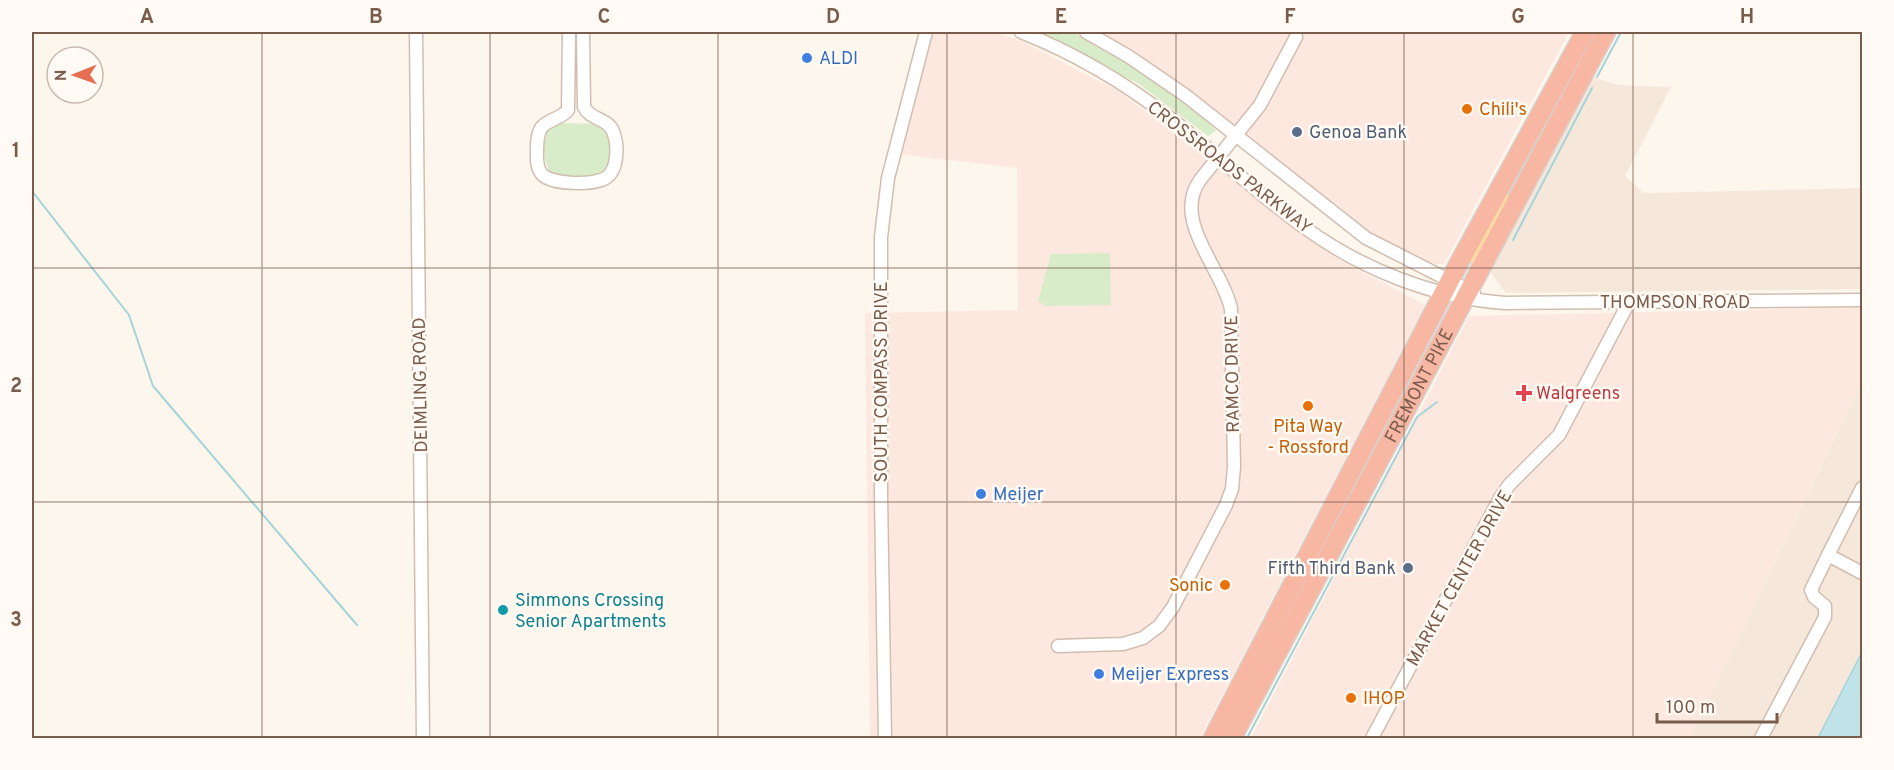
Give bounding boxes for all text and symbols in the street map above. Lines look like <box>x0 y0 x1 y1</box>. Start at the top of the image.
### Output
text: A <box>140 5 154 31</box>
text: B <box>369 5 383 31</box>
text: C <box>598 5 610 31</box>
text: D <box>826 5 840 31</box>
text: E <box>1055 5 1067 31</box>
text: F <box>1284 5 1296 31</box>
text: G <box>1511 5 1525 31</box>
text: H <box>1740 5 1754 31</box>
north arrow <box>45 45 105 105</box>
place label: ALDI <box>819 48 858 71</box>
marker: ALDI <box>800 51 814 65</box>
text: N <box>52 69 72 81</box>
street label: CROSSROADS PARKWAY <box>1142 97 1316 240</box>
place label: Chili's <box>1479 99 1527 122</box>
marker: Chili's <box>1460 102 1474 116</box>
place label: Genoa Bank <box>1309 122 1407 145</box>
marker: Genoa Bank <box>1290 125 1304 139</box>
text: 1 <box>12 139 20 165</box>
street label: SOUTH COMPASS DRIVE <box>871 282 894 482</box>
street label: THOMPSON ROAD <box>1600 292 1750 315</box>
street label: RAMCO DRIVE <box>1221 315 1246 433</box>
street label: DEIMLING ROAD <box>409 317 434 453</box>
street label: FREMONT PIKE <box>1380 325 1460 447</box>
text: 2 <box>10 374 22 400</box>
place label: Walgreens <box>1536 383 1620 406</box>
marker: Walgreens <box>1517 386 1531 400</box>
marker: Pita Way - Rossford <box>1301 399 1315 413</box>
place label: Pita Way - Rossford <box>1267 416 1349 460</box>
place label: Meijer <box>993 484 1044 507</box>
marker: Meijer <box>974 487 988 501</box>
street label: MARKET CENTER DRIVE <box>1402 487 1518 671</box>
place label: Fifth Third Bank <box>1268 558 1396 581</box>
marker: Fifth Third Bank <box>1401 561 1415 575</box>
place label: Sonic <box>1169 575 1213 598</box>
marker: Sonic <box>1218 578 1232 592</box>
place label: Simmons Crossing Senior Apartments <box>515 590 667 634</box>
marker: Simmons Crossing Senior Apartments <box>496 603 510 617</box>
text: 3 <box>10 608 22 634</box>
place label: Meijer Express <box>1111 664 1229 687</box>
marker: Meijer Express <box>1092 667 1106 681</box>
scale bar <box>1657 686 1777 724</box>
place label: IHOP <box>1363 688 1405 711</box>
marker: IHOP <box>1344 691 1358 705</box>
text: 100 m <box>1666 697 1715 720</box>

